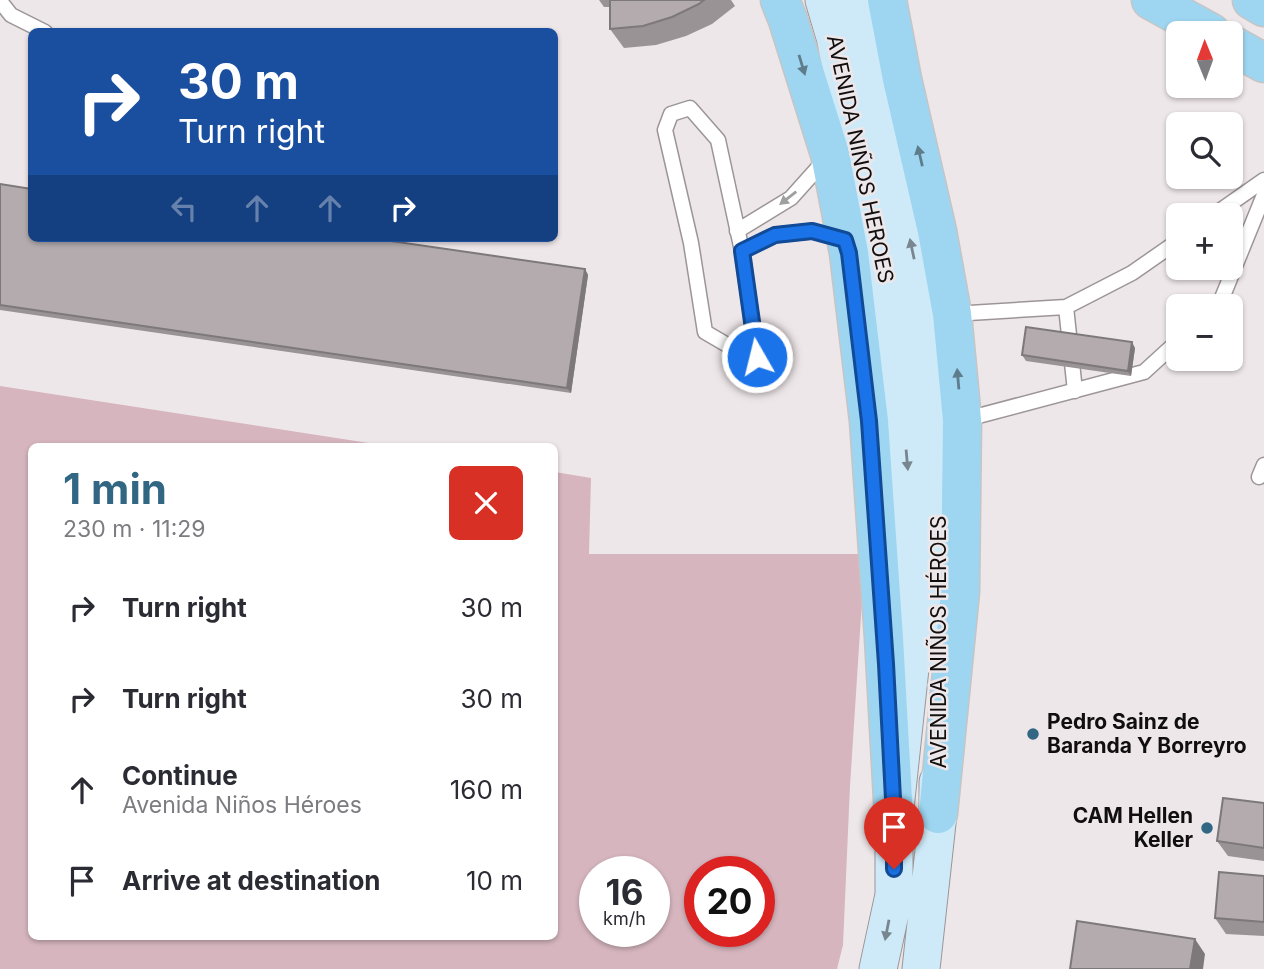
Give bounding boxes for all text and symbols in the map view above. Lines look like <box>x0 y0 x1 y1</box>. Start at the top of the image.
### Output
north arrow <box>1166 21 1242 98</box>
map controls <box>1166 21 1243 371</box>
street label: AVENIDA NIÑOS HEROES <box>822 32 900 285</box>
text: 30 m <box>178 52 299 111</box>
one-way arrow <box>797 54 807 75</box>
icon: right <box>63 56 154 147</box>
text: Turn right <box>178 112 325 151</box>
button: search <box>1166 112 1243 189</box>
one-way arrow <box>914 144 925 166</box>
icon: left <box>165 189 203 227</box>
icon: ahead <box>238 189 276 227</box>
icon: ahead <box>311 189 349 227</box>
icon: right <box>384 189 422 227</box>
one-way arrow <box>779 191 797 205</box>
button: + <box>1166 203 1243 280</box>
one-way arrow <box>907 238 918 260</box>
button: − <box>1166 294 1243 371</box>
position arrow <box>720 320 794 394</box>
one-way arrow <box>952 368 963 390</box>
one-way arrow <box>902 449 913 471</box>
text: 1 min <box>63 463 167 514</box>
button: close <box>449 466 523 540</box>
text: 230 m · 11:29 <box>63 515 206 543</box>
street label: AVENIDA NIÑOS HÉROES <box>925 515 951 769</box>
icon: right <box>63 589 101 627</box>
text: Turn right <box>122 592 247 623</box>
text: 30 m <box>460 592 523 623</box>
icon: right <box>63 680 101 718</box>
text: Turn right <box>122 683 247 714</box>
text: 30 m <box>460 683 523 714</box>
place label: Pedro Sainz de Baranda Y Borreyro <box>1047 709 1247 758</box>
marker: Pedro Sainz de Baranda Y Borreyro <box>1025 726 1041 742</box>
text: Continue <box>122 760 238 791</box>
icon: ahead <box>63 771 101 809</box>
text: 160 m <box>450 774 523 805</box>
text: Avenida Niños Héroes <box>122 791 362 819</box>
pin <box>864 797 924 869</box>
place label: CAM Hellen Keller <box>1073 803 1193 852</box>
icon: arrive <box>875 808 913 846</box>
marker: CAM Hellen Keller <box>1199 820 1215 836</box>
speed limit sign: 20 <box>684 856 775 947</box>
icon: arrive <box>63 862 101 900</box>
text: Arrive at destination <box>122 865 381 896</box>
text: 10 m <box>466 865 523 896</box>
text: 16 <box>606 871 643 913</box>
text: km/h <box>603 908 646 929</box>
one-way arrow <box>881 919 892 941</box>

